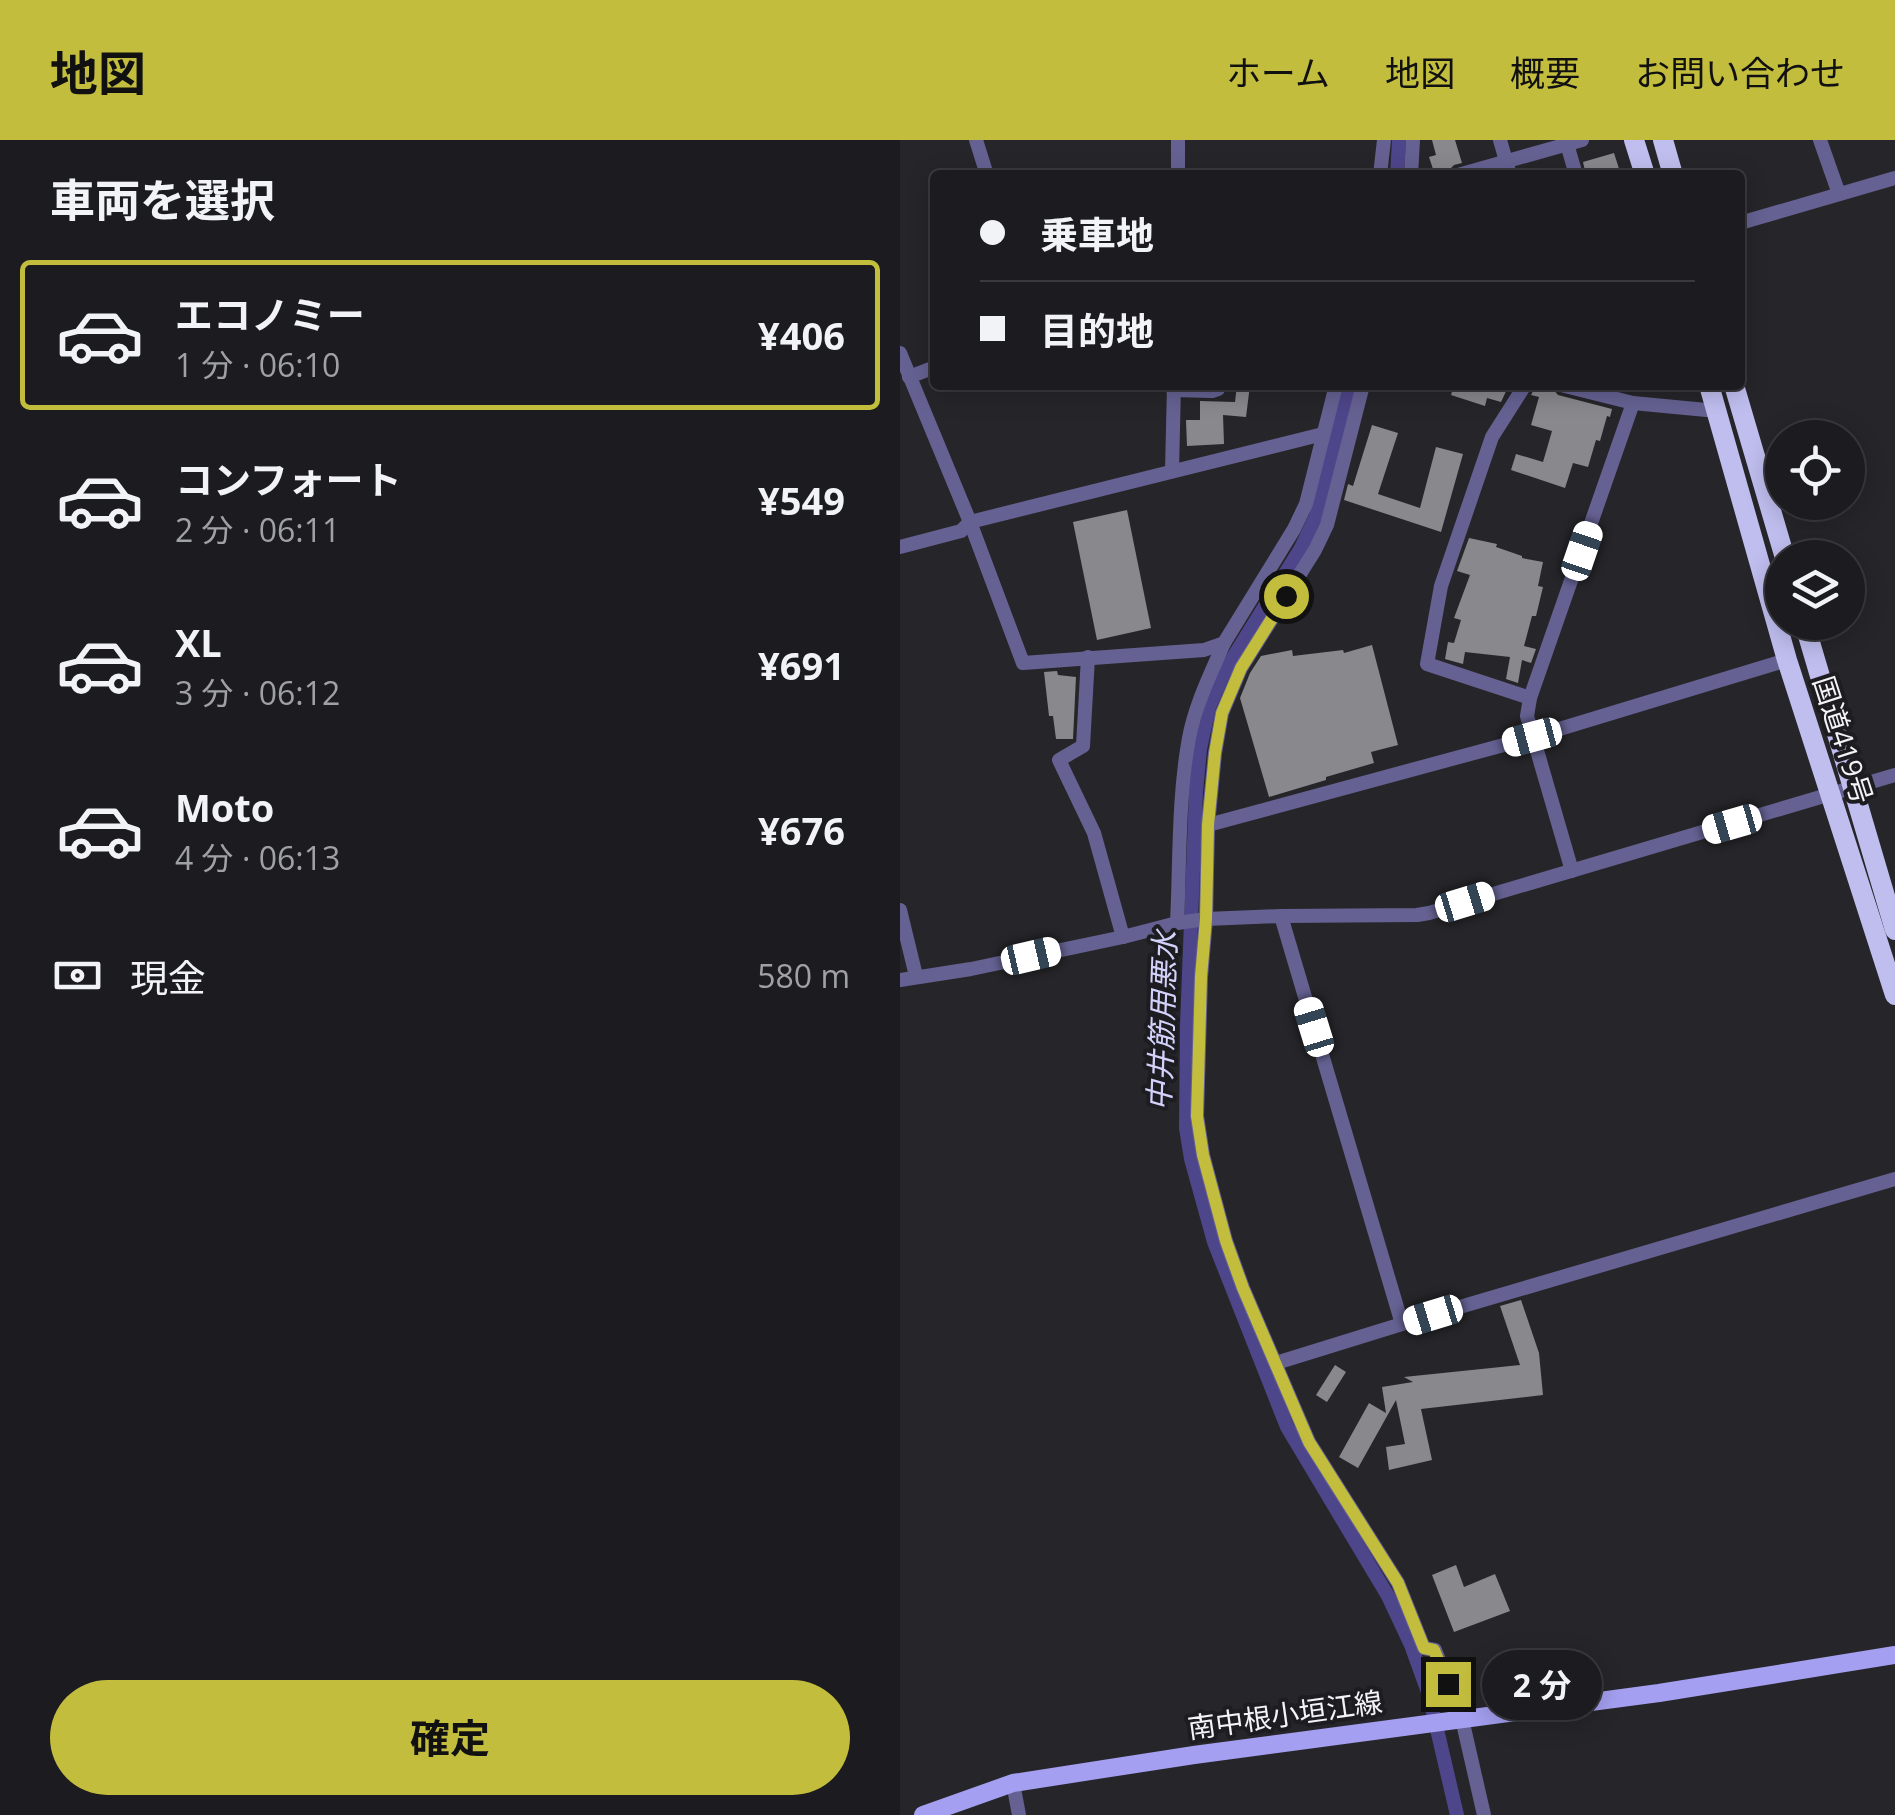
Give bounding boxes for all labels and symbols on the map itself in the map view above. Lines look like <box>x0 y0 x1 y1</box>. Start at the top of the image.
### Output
car <box>1558 518 1606 584</box>
route start <box>1264 574 1309 619</box>
street label: 国道419号 <box>1805 671 1882 808</box>
car <box>1499 715 1565 759</box>
car <box>1699 801 1765 847</box>
car <box>1432 879 1498 925</box>
water label: 中井筋用悪水 <box>1138 927 1185 1112</box>
car <box>998 935 1064 977</box>
car <box>1291 994 1337 1060</box>
car <box>1400 1292 1466 1338</box>
callout: 2 分 <box>1483 1649 1603 1719</box>
route end <box>1426 1662 1471 1707</box>
street label: 南中根小垣江線 <box>1185 1682 1385 1746</box>

